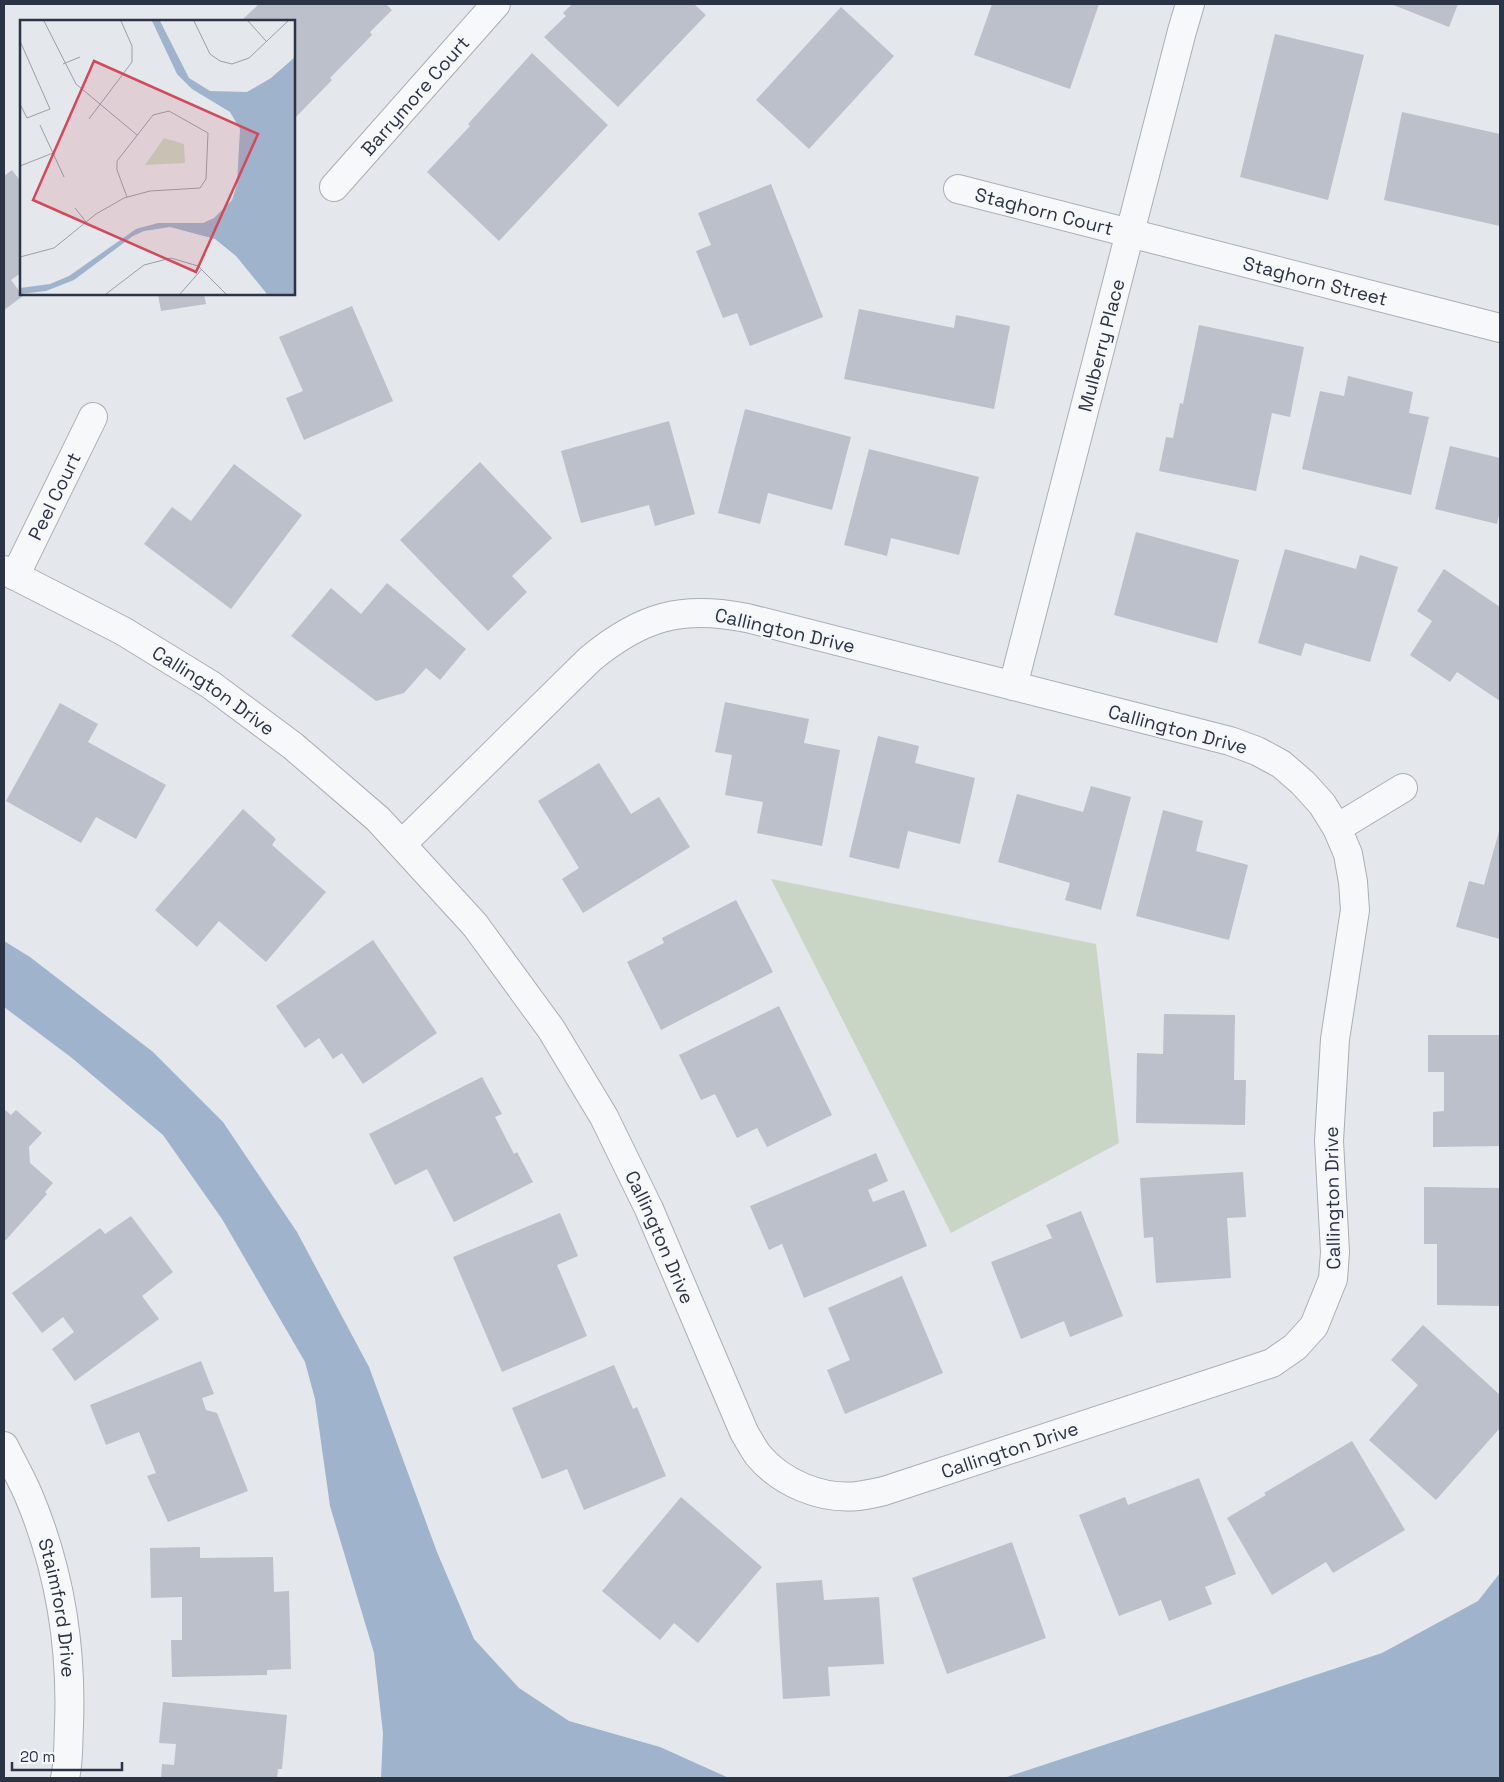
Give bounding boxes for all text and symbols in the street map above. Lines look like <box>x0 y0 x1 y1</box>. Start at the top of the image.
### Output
inset map <box>20 20 295 295</box>
street label: Barrymore Court <box>355 31 475 161</box>
street label: Staghorn Court <box>972 182 1116 241</box>
street label: Staghorn Street <box>1240 251 1390 312</box>
street label: Mulberry Place <box>1072 276 1131 414</box>
street label: Peel Court <box>23 448 87 544</box>
street label: Callington Drive <box>712 602 857 659</box>
street label: Callington Drive <box>147 640 280 741</box>
street label: Callington Drive <box>1106 699 1250 760</box>
street label: Callington Drive <box>1319 1126 1346 1270</box>
street label: Callington Drive <box>619 1166 700 1308</box>
street label: Callington Drive <box>938 1416 1082 1484</box>
street label: Staimford Drive <box>32 1535 81 1678</box>
scale bar <box>12 1740 122 1772</box>
text: 20 m <box>20 1747 55 1766</box>

